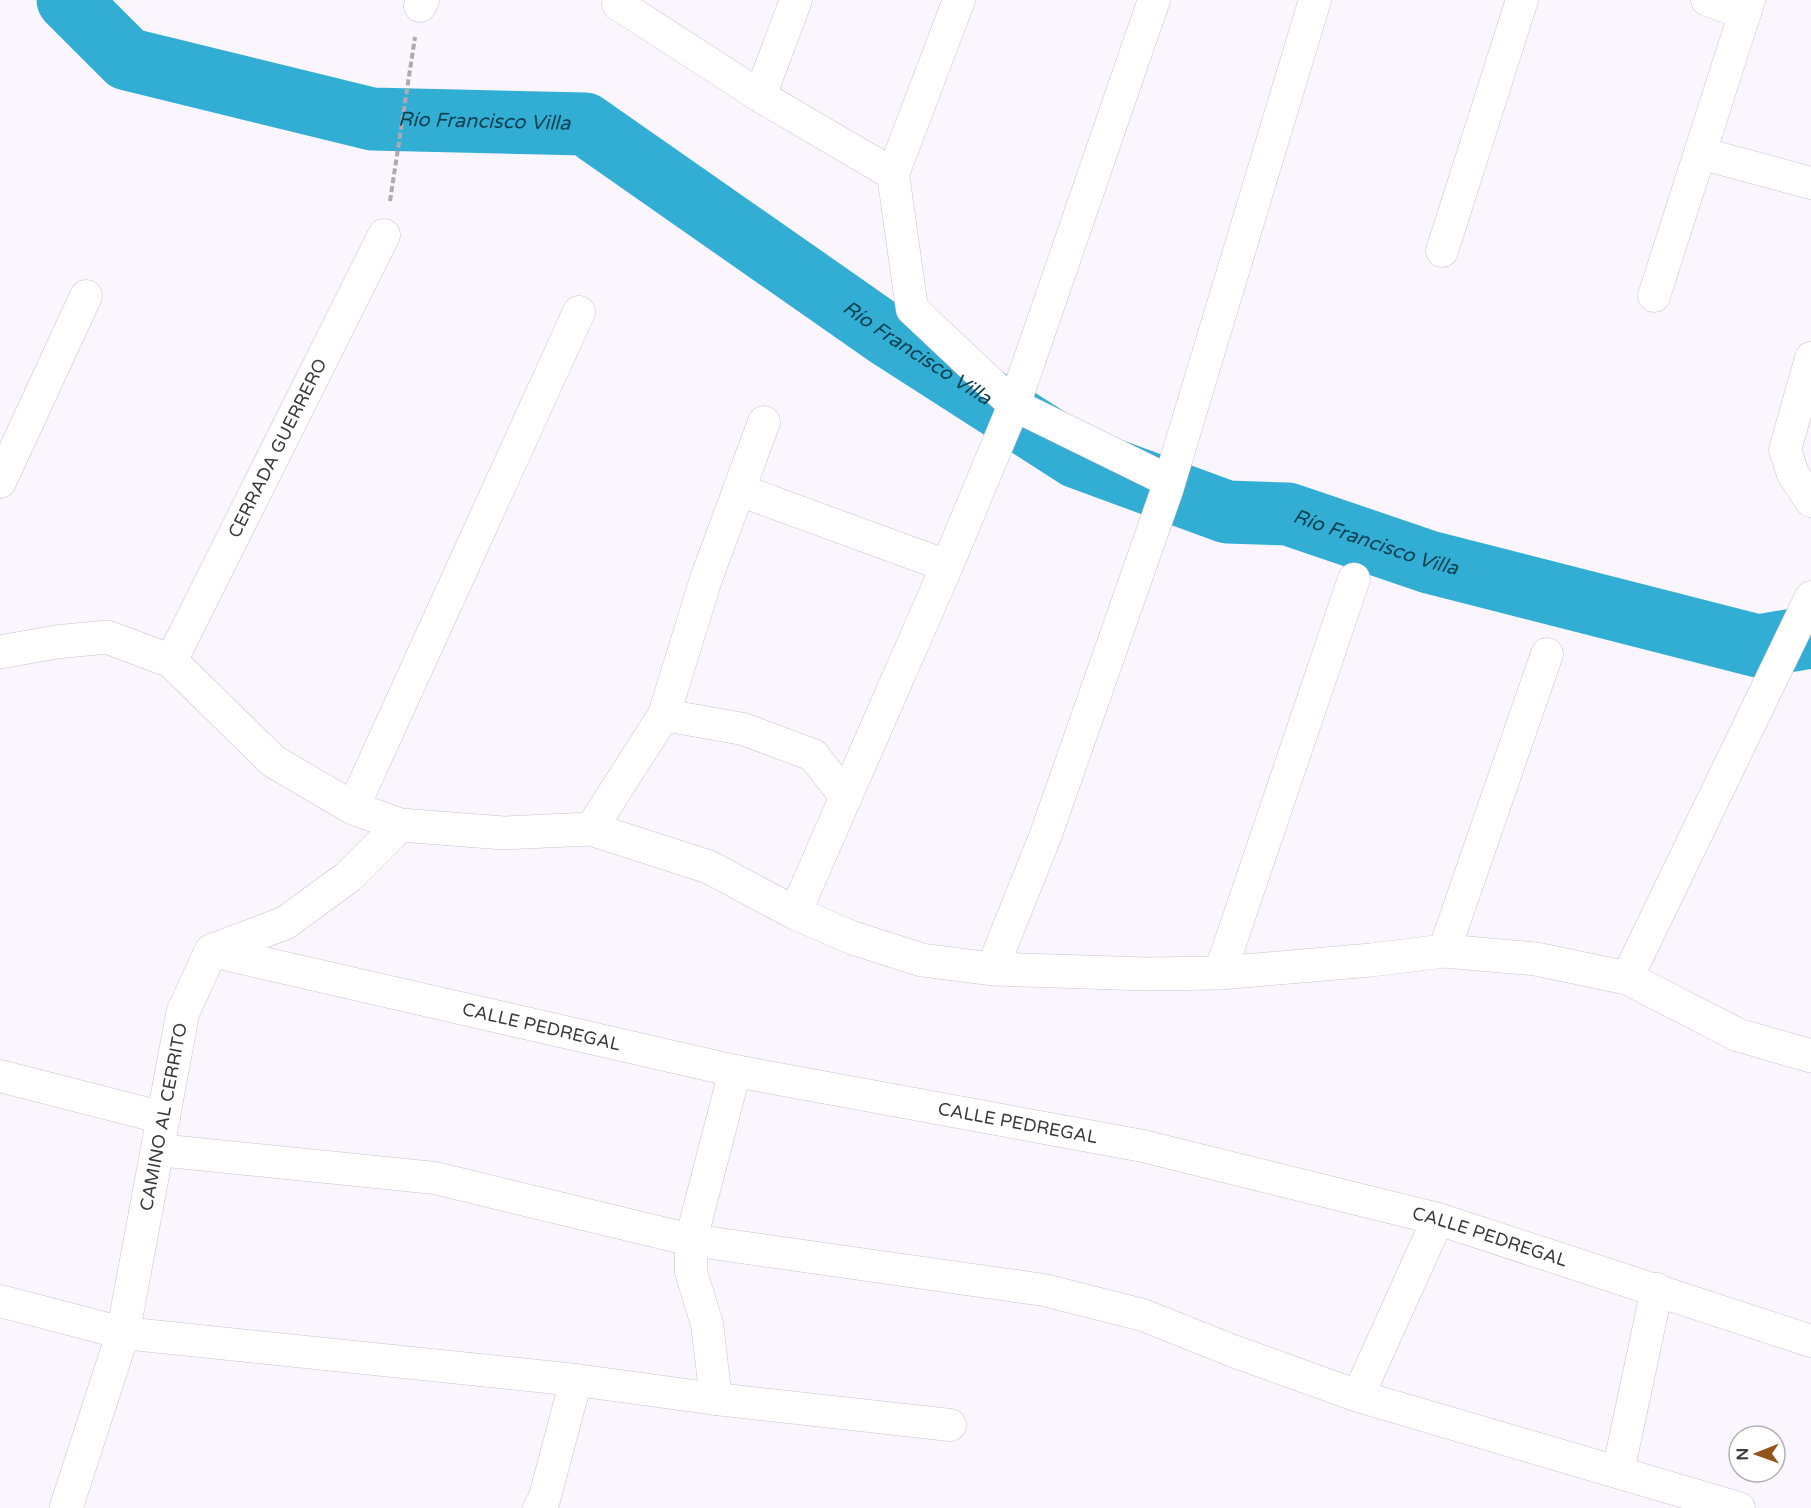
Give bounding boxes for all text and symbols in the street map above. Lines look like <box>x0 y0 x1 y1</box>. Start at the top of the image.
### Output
water label: Río Francisco Villa <box>398 108 572 136</box>
water label: Río Francisco Villa <box>838 296 996 411</box>
street label: CERRADA GUERRERO <box>223 355 332 542</box>
water label: Río Francisco Villa <box>1290 505 1461 581</box>
street label: CALLE PEDREGAL <box>460 998 623 1056</box>
street label: CAMINO AL CERRITO <box>135 1021 192 1213</box>
street label: CALLE PEDREGAL <box>936 1098 1100 1149</box>
street label: CALLE PEDREGAL <box>1410 1202 1571 1272</box>
north arrow <box>1727 1424 1787 1484</box>
text: N <box>1733 1448 1753 1461</box>

